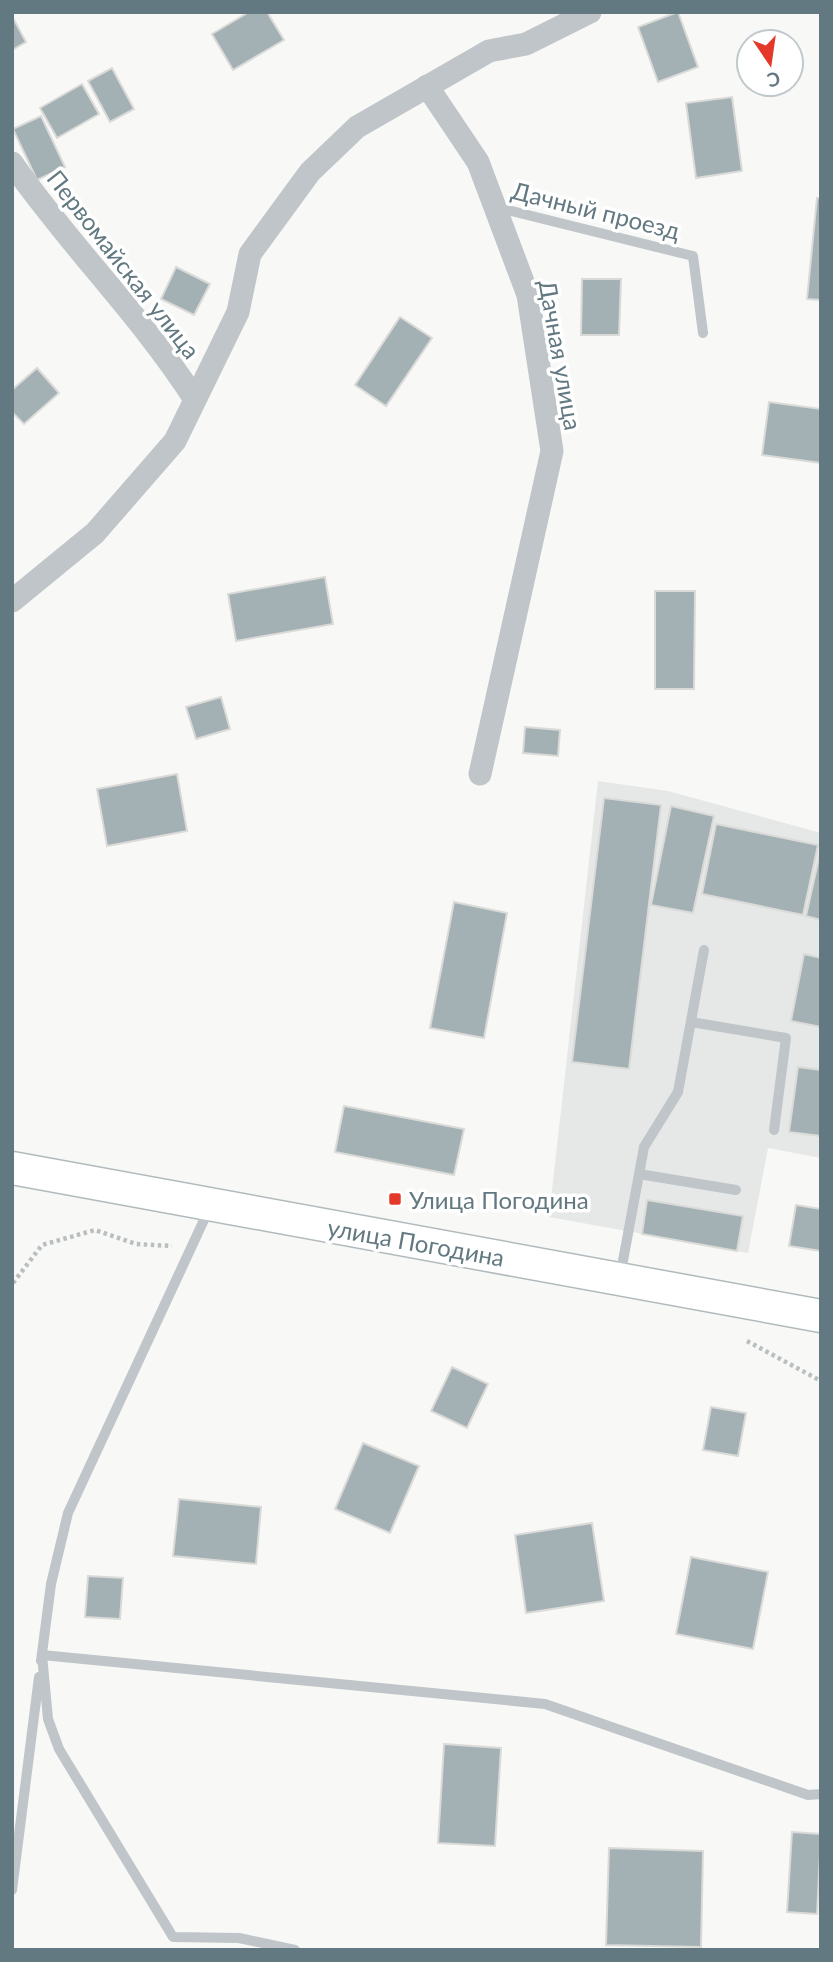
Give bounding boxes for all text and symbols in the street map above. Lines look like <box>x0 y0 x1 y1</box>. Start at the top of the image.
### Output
north arrow <box>735 28 805 98</box>
text: С <box>765 67 783 93</box>
street label: Первомайская улица <box>41 164 207 364</box>
street label: Дачный проезд <box>509 175 683 245</box>
street label: Дачная улица <box>534 278 588 432</box>
place label: Улица Погодина <box>409 1185 589 1214</box>
marker: Улица Погодина <box>387 1191 403 1207</box>
street label: улица Погодина <box>325 1212 507 1272</box>

